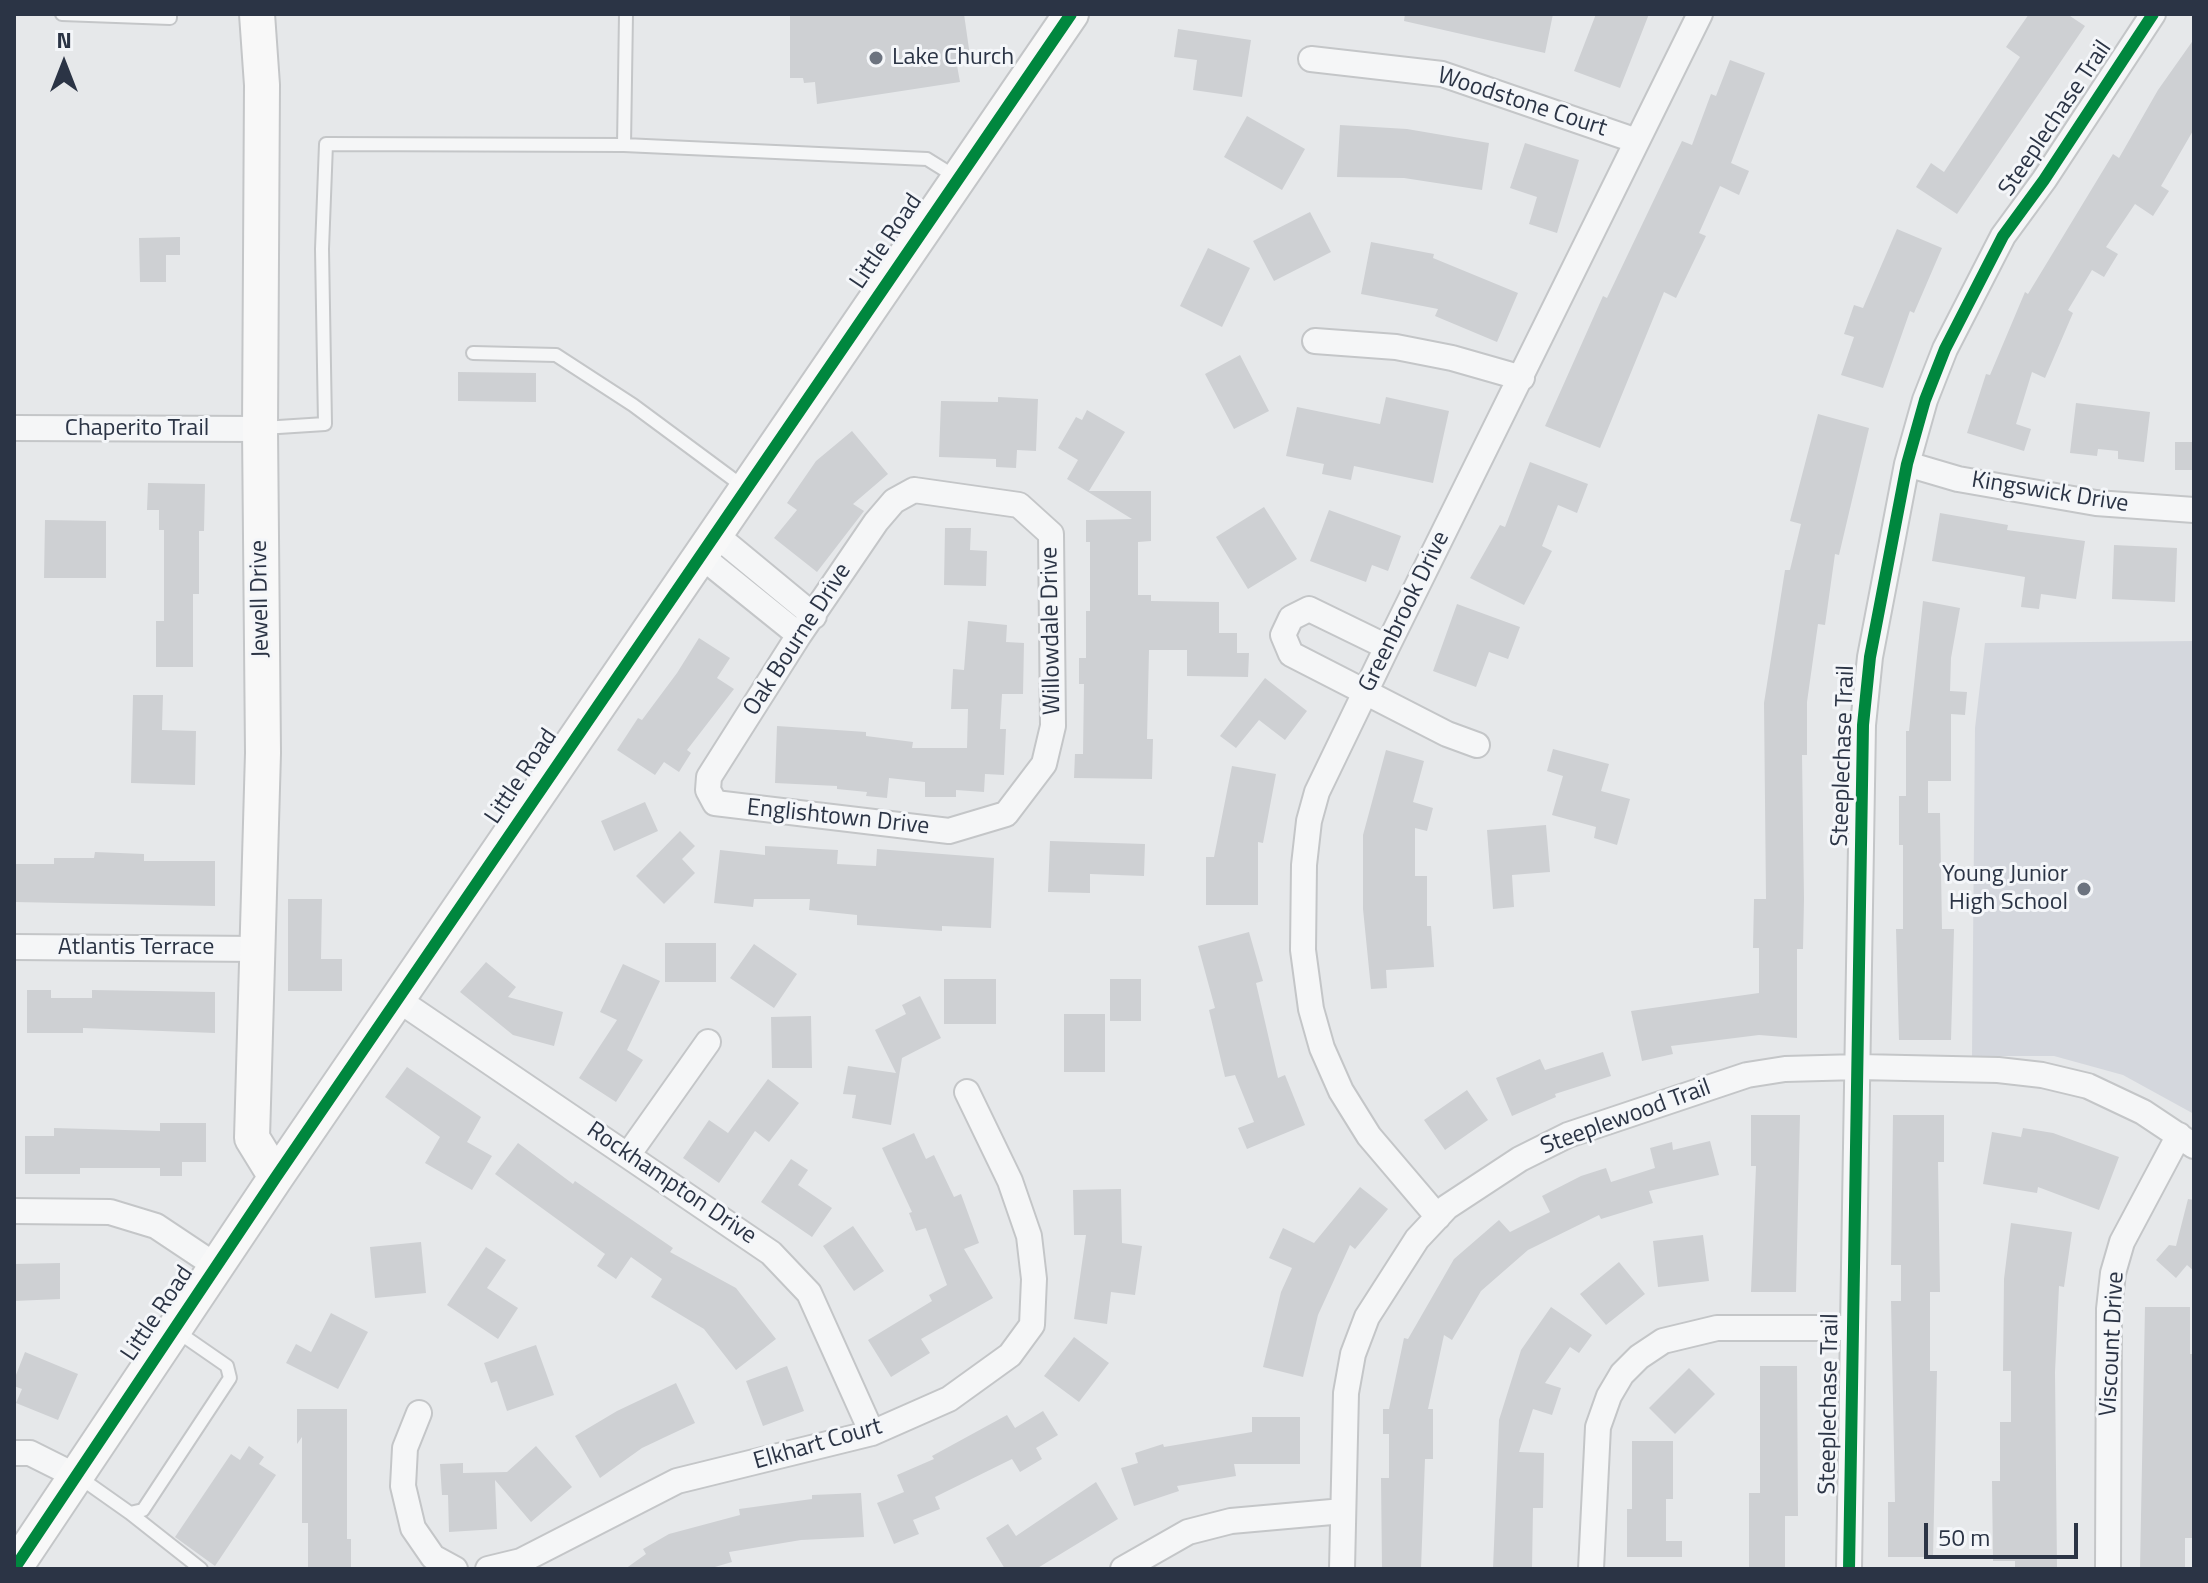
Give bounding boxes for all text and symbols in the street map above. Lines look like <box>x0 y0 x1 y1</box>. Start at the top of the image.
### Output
text: N <box>56 23 72 57</box>
north arrow <box>24 24 104 104</box>
street label: Steeplechase Trail <box>1993 36 2119 202</box>
place label: Lake Church <box>892 44 1014 72</box>
marker: Lake Church <box>867 49 885 67</box>
street label: Woodstone Court <box>1434 62 1610 144</box>
street label: Little Road <box>845 189 929 295</box>
street label: Chaperito Trail <box>65 415 209 443</box>
street label: Kingswick Drive <box>1969 466 2131 520</box>
street label: Greenbrook Drive <box>1354 527 1456 697</box>
street label: Jewell Drive <box>246 540 276 658</box>
street label: Willowdale Drive <box>1036 547 1068 715</box>
street label: Oak Bourne Drive <box>738 558 858 722</box>
street label: Steeplechase Trail <box>1826 665 1862 847</box>
street label: Little Road <box>480 724 564 830</box>
street label: Englishtown Drive <box>745 794 931 842</box>
place label: Young Junior High School <box>1942 861 2068 917</box>
marker: Young Junior High School <box>2075 880 2093 898</box>
street label: Atlantis Terrace <box>58 934 214 962</box>
street label: Steeplewood Trail <box>1537 1074 1715 1162</box>
street label: Rockhampton Drive <box>581 1117 761 1251</box>
street label: Little Road <box>116 1261 200 1367</box>
street label: Viscount Drive <box>2095 1271 2131 1417</box>
street label: Steeplechase Trail <box>1814 1313 1846 1495</box>
street label: Elkhart Court <box>750 1413 886 1477</box>
scale bar <box>1928 1507 2082 1557</box>
text: 50 m <box>1938 1519 1990 1555</box>

